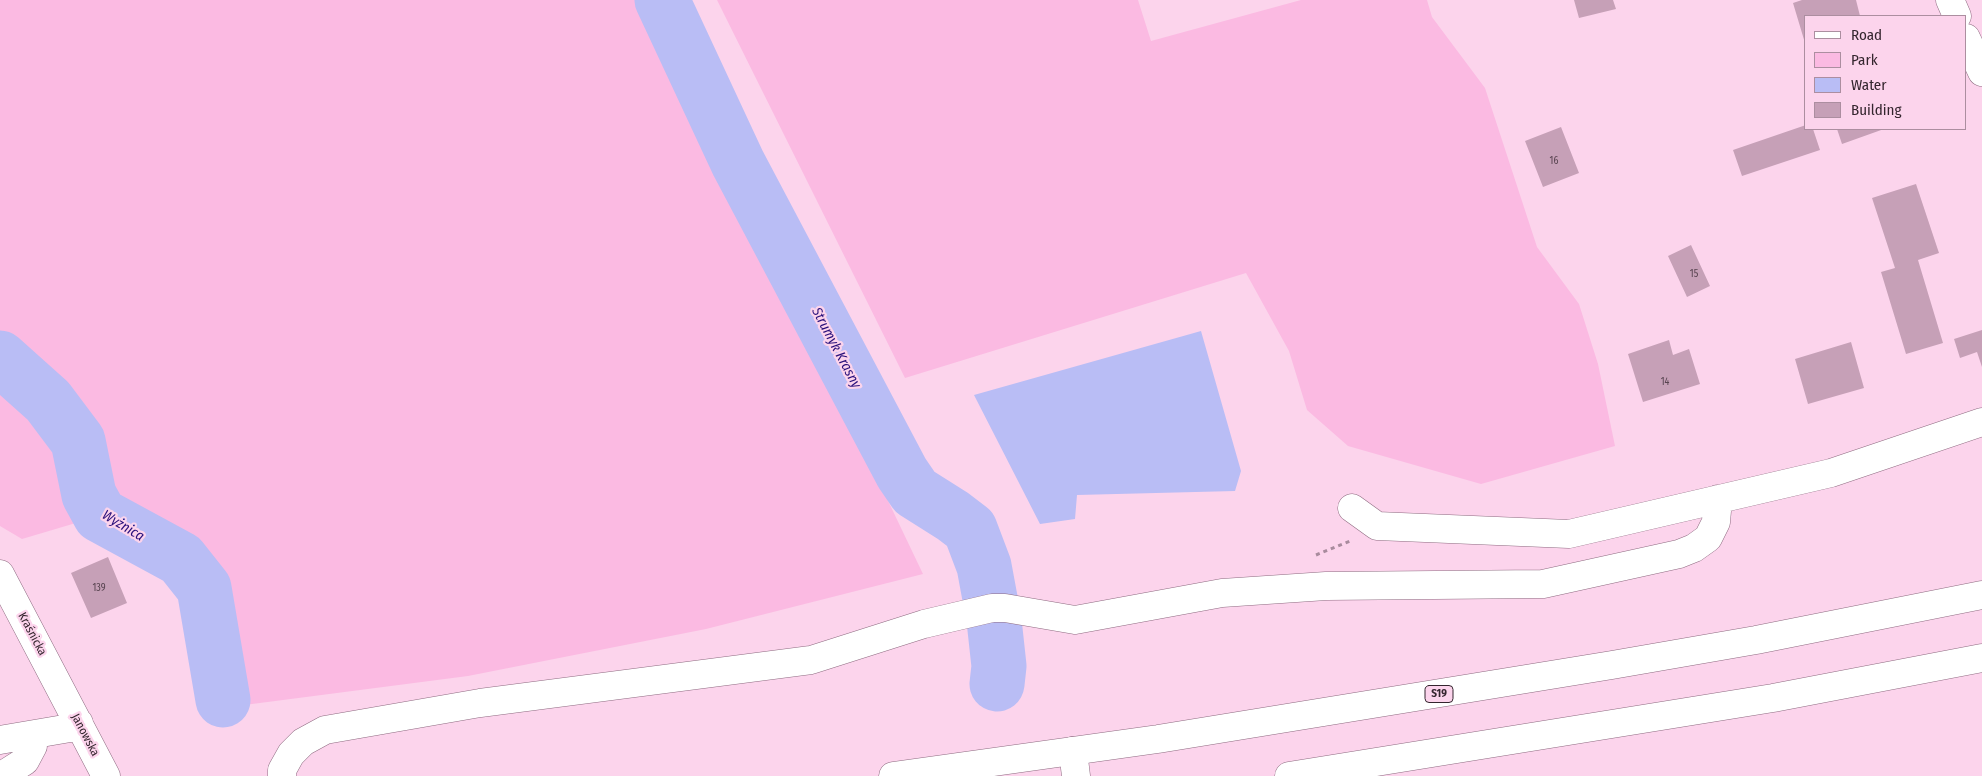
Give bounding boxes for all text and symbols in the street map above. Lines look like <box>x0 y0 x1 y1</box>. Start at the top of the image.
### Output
legend <box>1804 15 1967 130</box>
text: Road <box>1851 26 1882 44</box>
text: Park <box>1851 51 1878 69</box>
text: Water <box>1851 76 1886 94</box>
text: Building <box>1851 101 1902 119</box>
house number: 16 <box>1550 155 1558 167</box>
house number: 15 <box>1690 268 1698 280</box>
water label: Strumyk Krasny <box>808 305 864 391</box>
house number: 14 <box>1661 376 1669 388</box>
water label: Wyżnica <box>99 507 147 545</box>
house number: 139 <box>92 582 106 594</box>
street label: Kraśnicka <box>15 610 49 658</box>
road number: S19 <box>1425 686 1453 702</box>
street label: Janowska <box>68 711 102 759</box>

